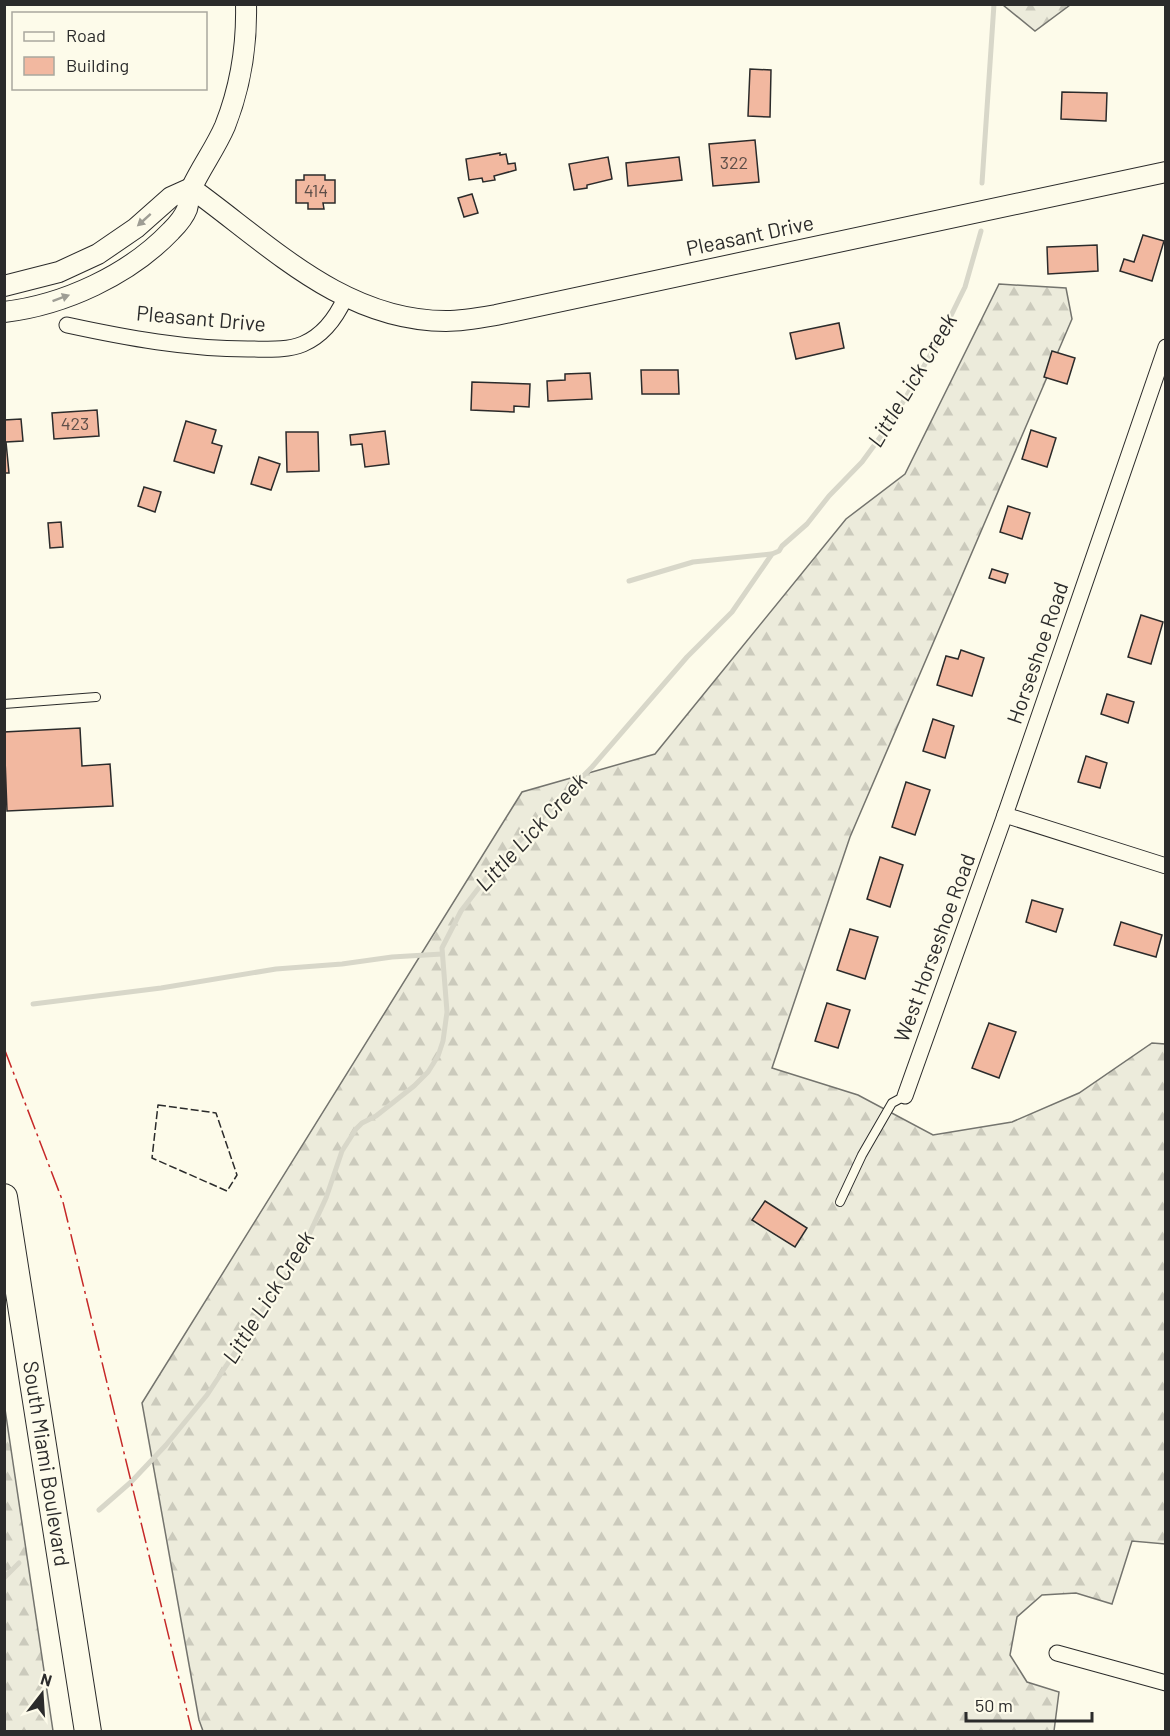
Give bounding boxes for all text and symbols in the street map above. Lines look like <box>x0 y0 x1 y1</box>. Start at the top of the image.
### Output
legend <box>12 12 207 90</box>
text: Road <box>66 24 106 46</box>
text: Building <box>66 54 129 76</box>
house number: 322 <box>720 151 748 173</box>
house number: 414 <box>304 179 328 201</box>
street label: Pleasant Drive <box>684 209 816 260</box>
one-way arrow <box>137 213 152 227</box>
one-way arrow <box>52 293 70 303</box>
street label: Pleasant Drive <box>135 299 267 336</box>
water label: Little Lick Creek <box>861 308 961 451</box>
house number: 423 <box>61 412 89 434</box>
street label: Horseshoe Road <box>1001 578 1073 727</box>
water label: Little Lick Creek <box>469 767 592 896</box>
street label: West Horseshoe Road <box>888 850 979 1045</box>
water label: Little Lick Creek <box>216 1225 318 1368</box>
street label: South Miami Boulevard <box>19 1359 76 1568</box>
north arrow <box>12 1664 72 1724</box>
text: N <box>39 1669 54 1690</box>
scale bar <box>966 1685 1092 1723</box>
text: 50 m <box>975 1694 1013 1716</box>

